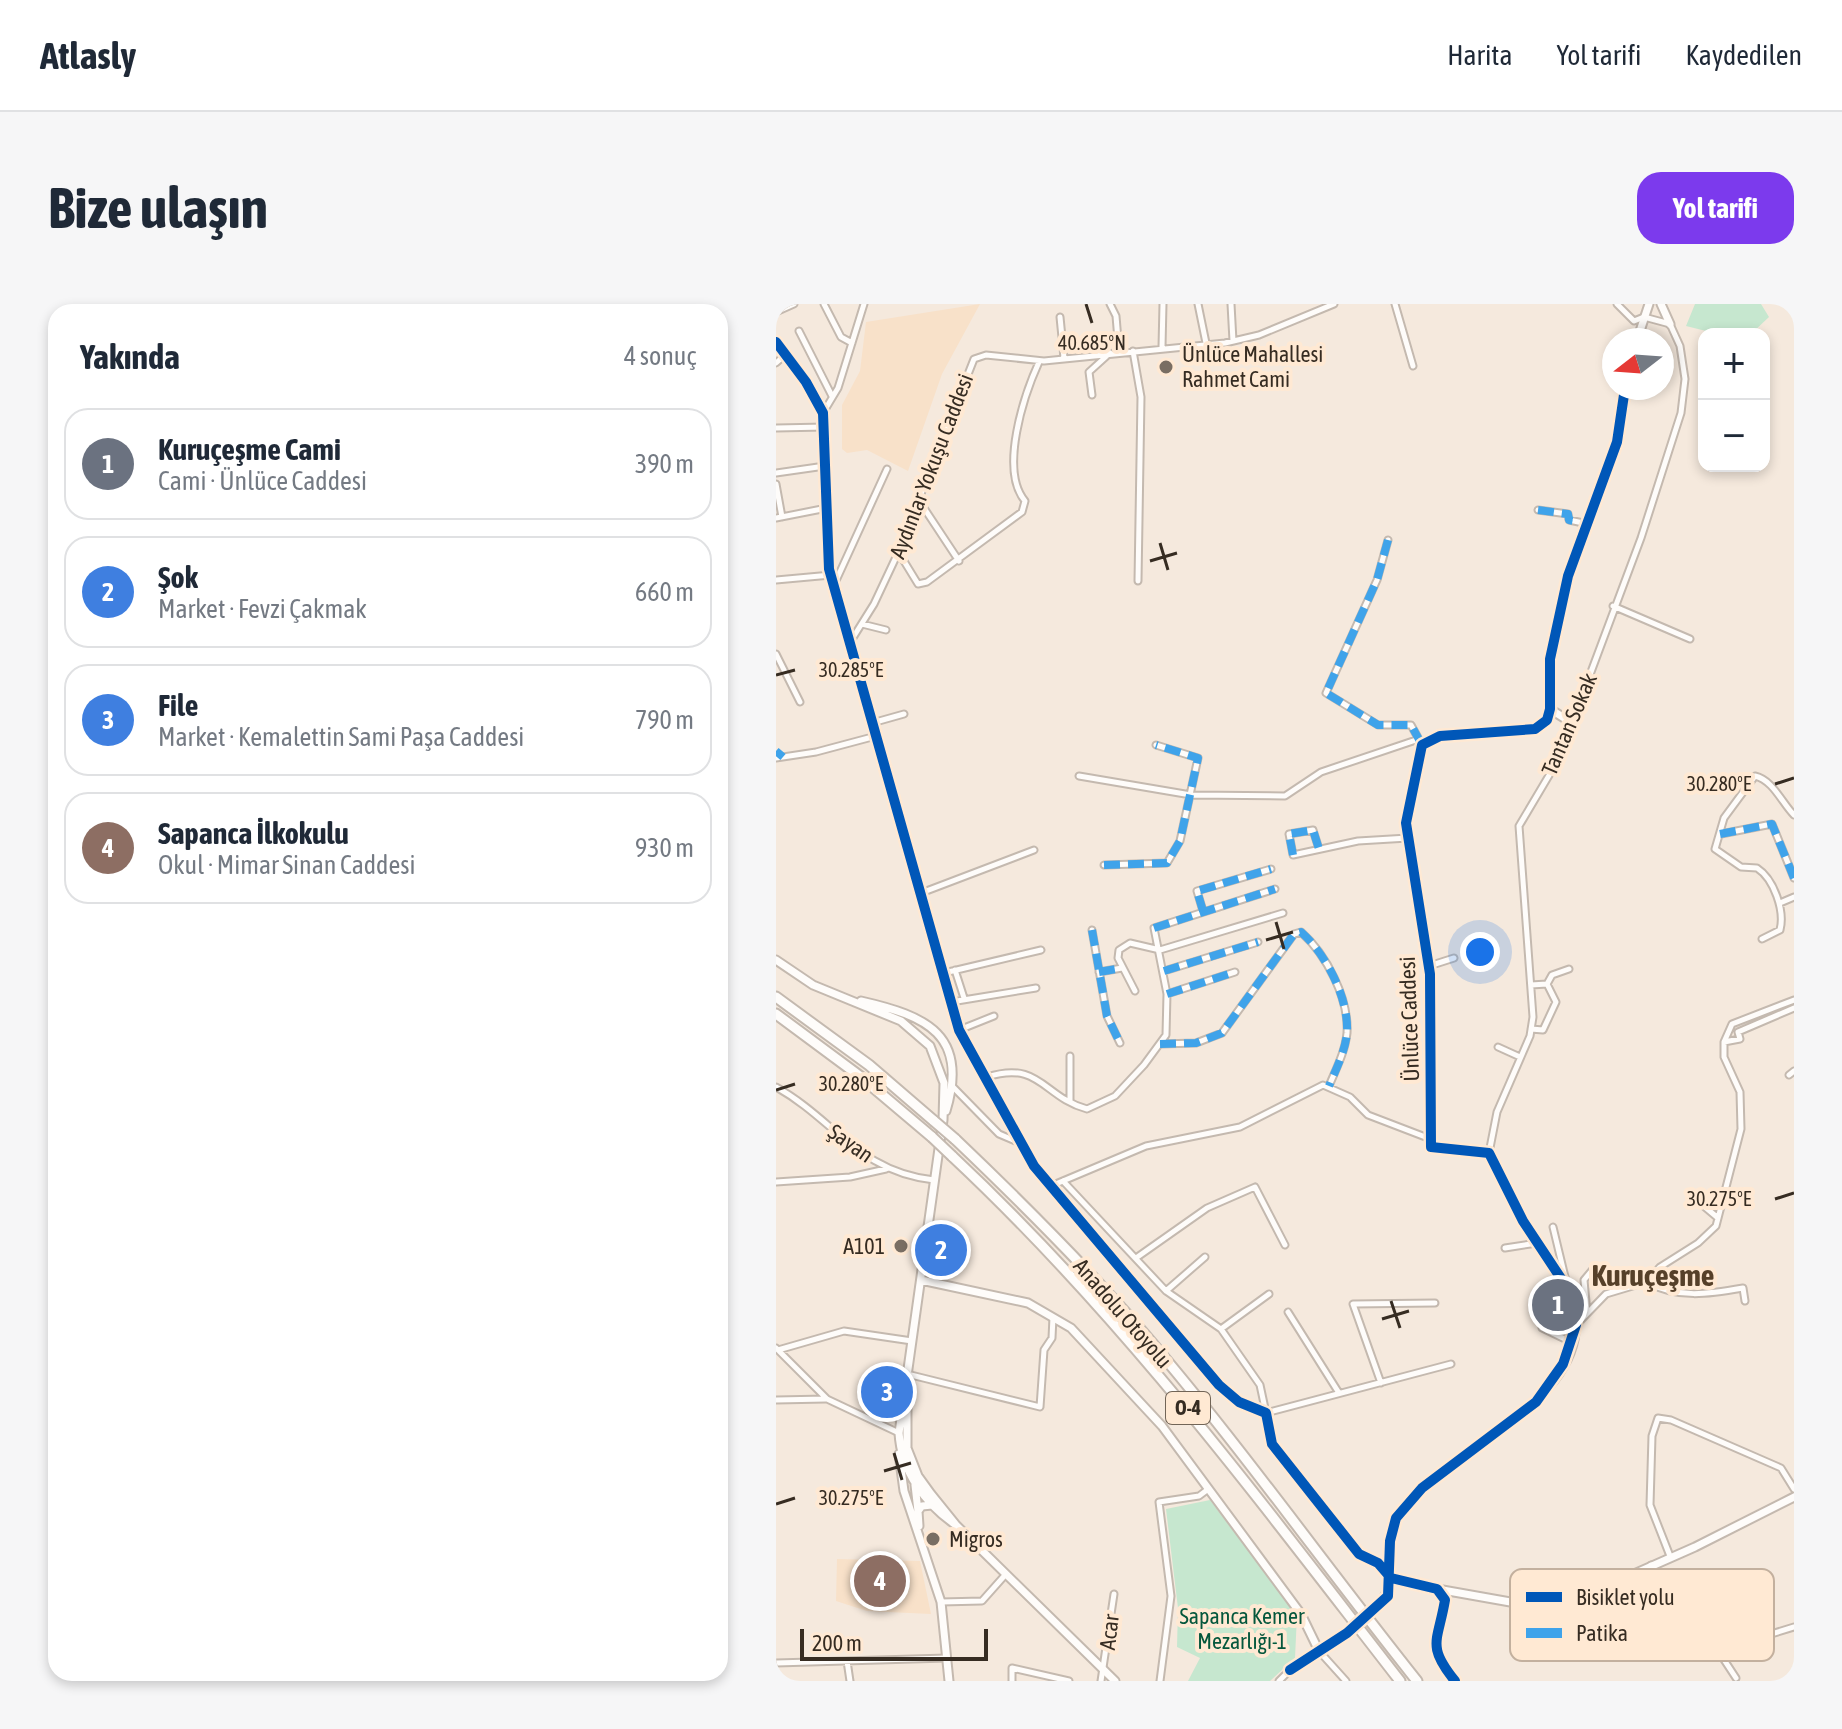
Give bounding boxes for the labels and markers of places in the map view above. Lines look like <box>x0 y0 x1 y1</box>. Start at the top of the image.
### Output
place label: Ünlüce Mahallesi Rahmet Cami <box>1182 341 1323 392</box>
marker: Ünlüce Mahallesi Rahmet Cami <box>1157 358 1175 376</box>
pin: 2 <box>915 1220 967 1280</box>
place label: A101 <box>843 1233 885 1259</box>
marker: A101 <box>892 1237 910 1255</box>
pin: 1 <box>1532 1275 1584 1335</box>
pin: 3 <box>861 1362 913 1422</box>
place label: Migros <box>949 1526 1003 1552</box>
marker: Migros <box>924 1530 942 1548</box>
pin: 4 <box>854 1551 906 1611</box>

